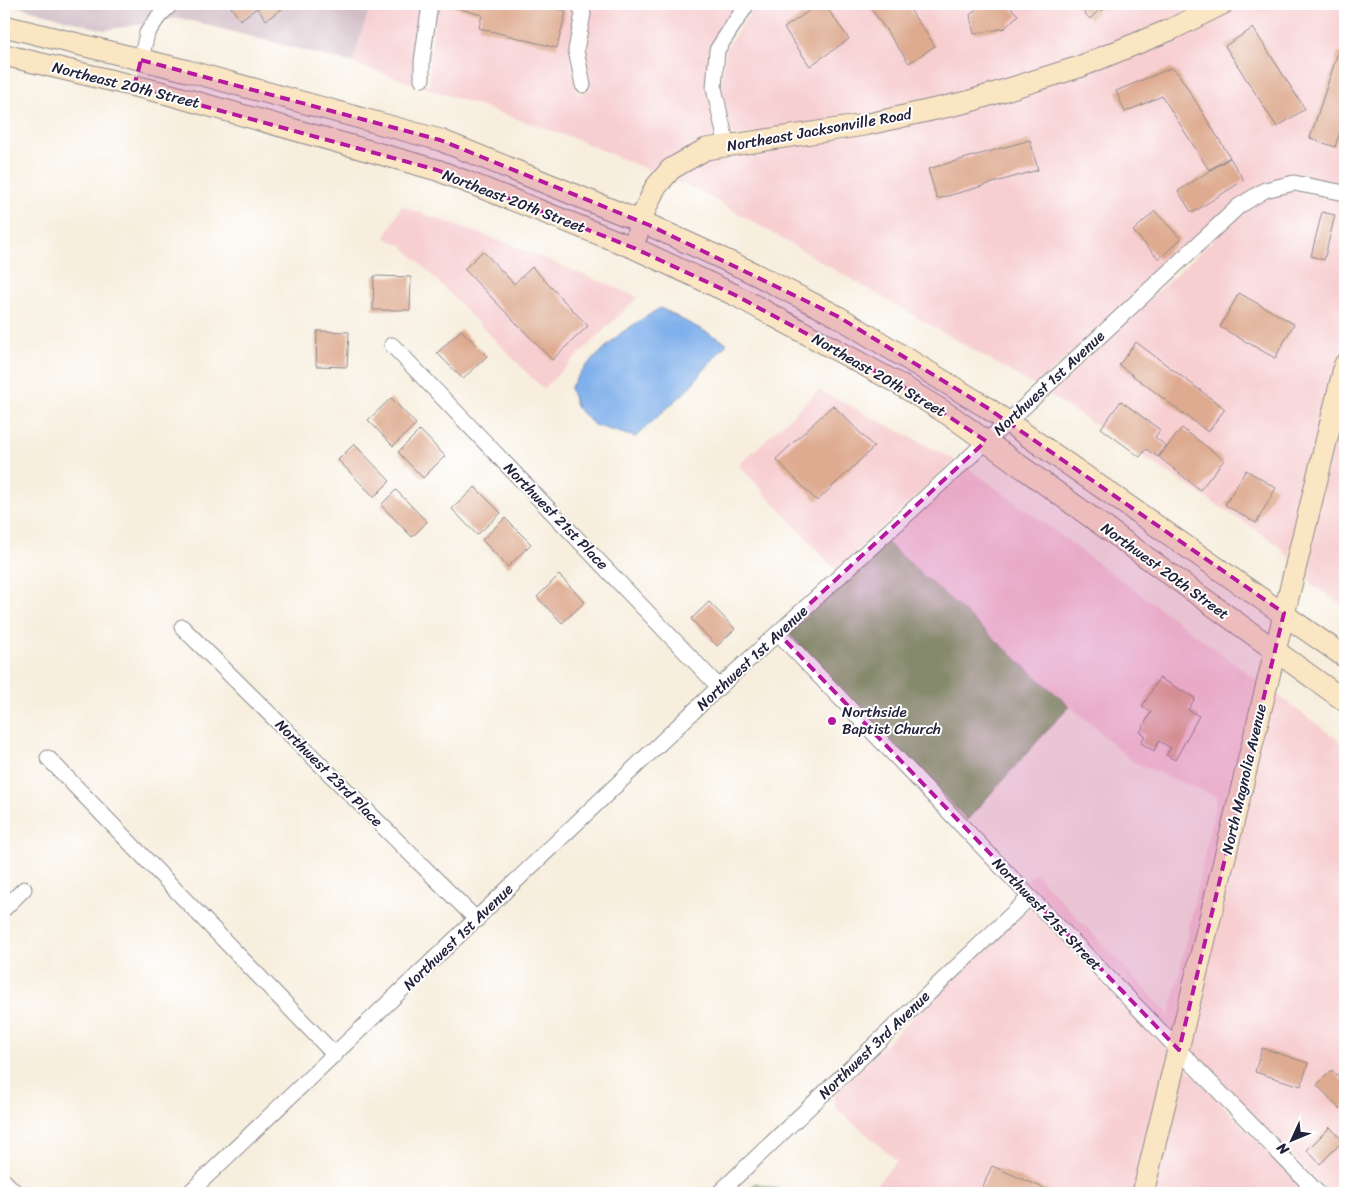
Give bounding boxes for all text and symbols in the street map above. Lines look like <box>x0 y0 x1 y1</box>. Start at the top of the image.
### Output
street label: Northeast 20th Street <box>49 54 203 116</box>
street label: Northeast Jacksonville Road <box>725 101 915 159</box>
street label: Northeast 20th Street <box>439 162 590 240</box>
street label: Northwest 1st Avenue <box>987 324 1111 442</box>
street label: Northeast 20th Street <box>807 326 951 424</box>
street label: Northwest 21st Place <box>497 456 615 576</box>
street label: Northwest 20th Street <box>1095 515 1235 627</box>
street label: Northwest 1st Avenue <box>690 599 814 717</box>
place label: Northside Baptist Church <box>842 699 941 742</box>
street label: North Magnolia Avenue <box>1214 701 1274 857</box>
street label: Northwest 23rd Place <box>269 713 389 833</box>
marker: Northside Baptist Church <box>826 715 838 727</box>
street label: Northwest 21st Street <box>986 851 1109 977</box>
street label: Northwest 1st Avenue <box>397 877 519 997</box>
street label: Northwest 3rd Avenue <box>812 984 936 1106</box>
north arrow <box>1266 1114 1316 1164</box>
text: N <box>1270 1136 1296 1162</box>

